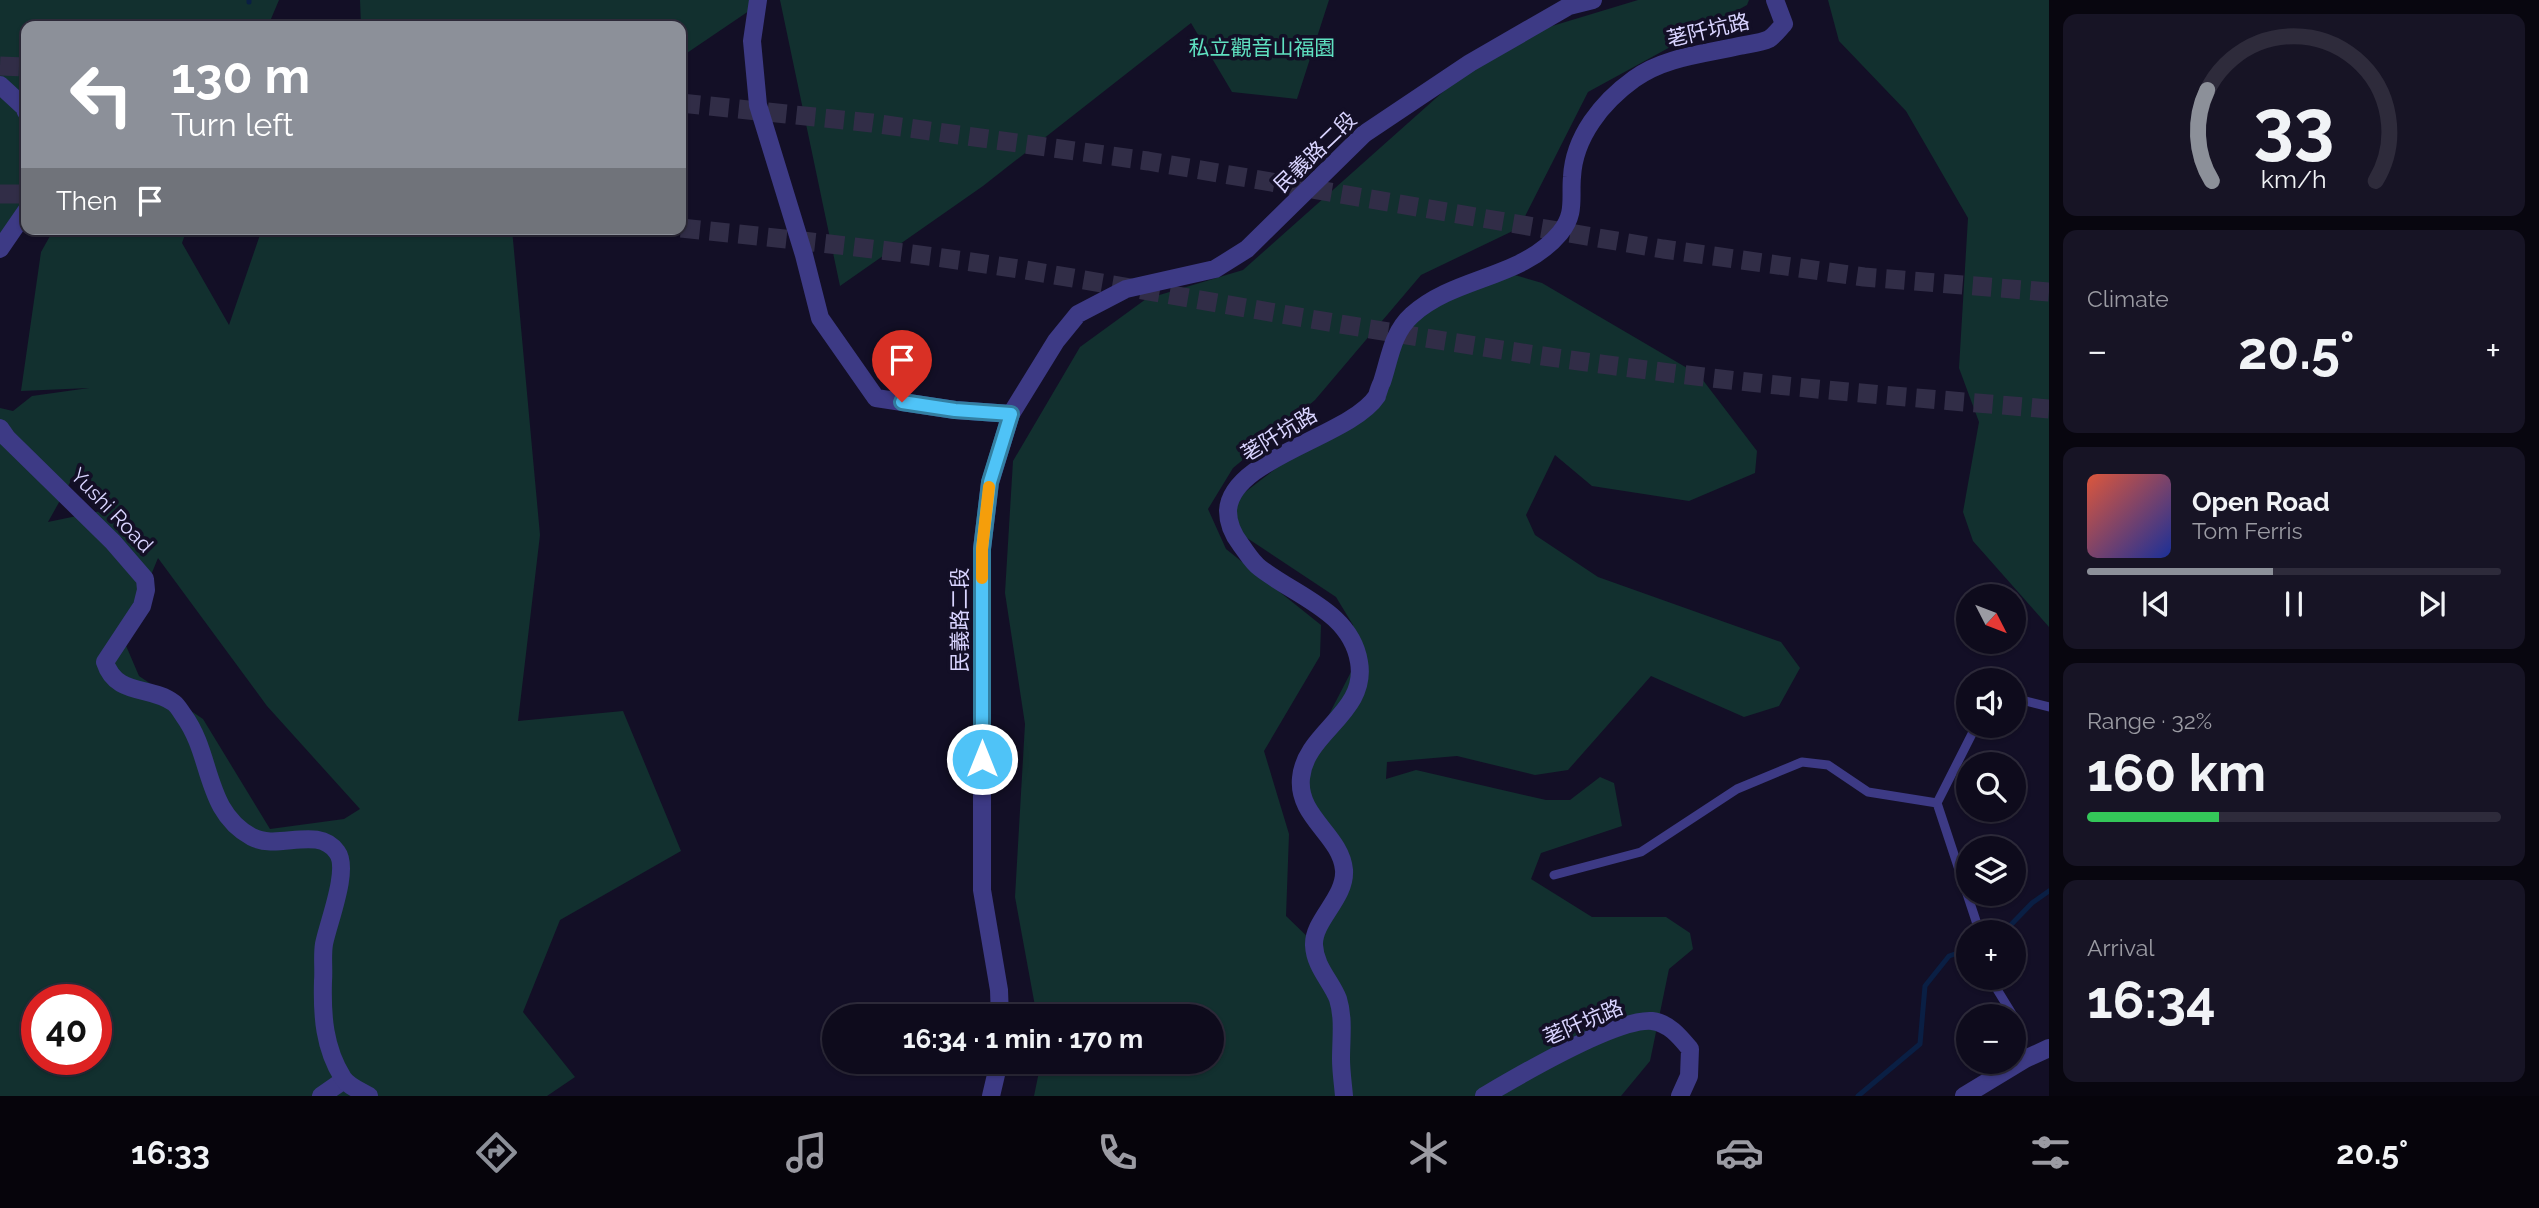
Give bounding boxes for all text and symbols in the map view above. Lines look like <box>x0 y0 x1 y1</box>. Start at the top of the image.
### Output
street label: 荖阡坑路 <box>1664 8 1752 52</box>
park label: 私立觀音山福園 <box>1189 35 1336 60</box>
text: 130 m <box>171 47 310 104</box>
icon: left <box>56 49 147 140</box>
text: 33 <box>2253 84 2335 169</box>
text: Turn left <box>171 106 293 143</box>
street label: 民義路二段 <box>1269 107 1361 197</box>
text: km/h <box>2261 164 2327 194</box>
icon: arrive <box>131 182 169 220</box>
text: Then <box>56 186 117 216</box>
text: Climate <box>2087 285 2169 312</box>
text: 20.5° <box>2238 320 2355 381</box>
text: − <box>2087 328 2107 373</box>
text: + <box>2485 328 2501 373</box>
pin <box>872 330 932 402</box>
icon: arrive <box>883 341 921 379</box>
street label: 荖阡坑路 <box>1237 402 1321 466</box>
street label: Yushi Road <box>66 463 158 557</box>
text: Open Road <box>2192 487 2330 517</box>
text: Tom Ferris <box>2192 517 2303 544</box>
street label: 民義路二段 <box>947 568 972 673</box>
north arrow <box>1956 584 2026 654</box>
map controls <box>1956 584 2026 1074</box>
icon: previous <box>2137 585 2175 623</box>
icon: pause <box>2275 585 2313 623</box>
icon: next <box>2413 585 2451 623</box>
button: sound <box>1956 668 2026 738</box>
text: Range · 32% <box>2087 707 2212 734</box>
position arrow <box>945 722 1019 796</box>
text: 160 km <box>2087 742 2266 803</box>
button: search <box>1956 752 2026 822</box>
button: layers <box>1956 836 2026 906</box>
button: + <box>1956 920 2026 990</box>
text: Arrival <box>2087 934 2154 961</box>
text: 16:34 <box>2087 969 2216 1030</box>
speed limit sign: 40 <box>21 984 112 1075</box>
street label: 荖阡坑路 <box>1539 994 1627 1050</box>
button: − <box>1956 1004 2026 1074</box>
text: 16:34 · 1 min · 170 m <box>903 1024 1143 1054</box>
icon: directions <box>472 1128 521 1177</box>
icon: music <box>782 1128 831 1177</box>
icon: phone <box>1093 1128 1142 1177</box>
icon: climate <box>1404 1128 1453 1177</box>
icon: car <box>1715 1128 1764 1177</box>
icon: filters <box>2026 1128 2075 1177</box>
text: 16:33 <box>131 1134 210 1171</box>
text: 20.5° <box>2336 1134 2408 1171</box>

